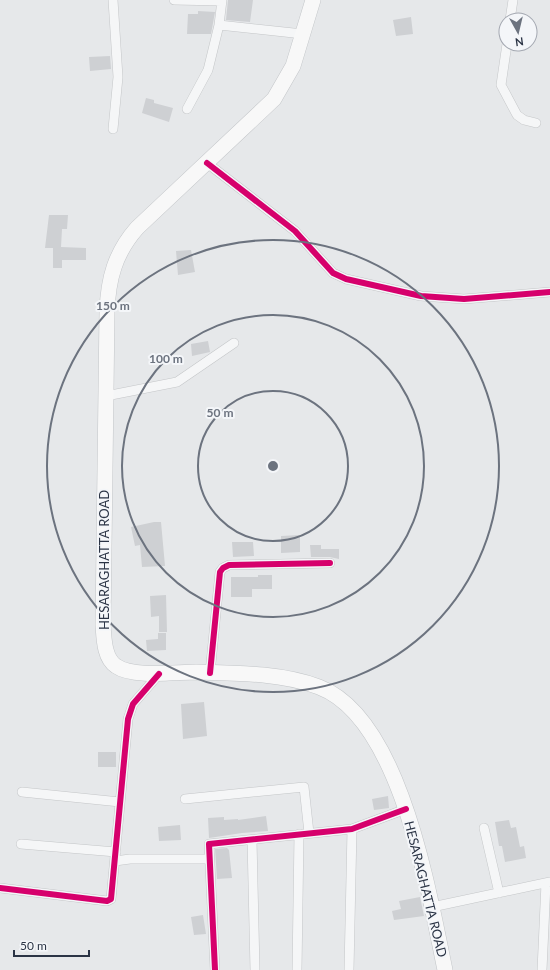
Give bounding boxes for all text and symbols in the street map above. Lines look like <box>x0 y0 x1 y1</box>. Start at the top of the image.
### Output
north arrow <box>498 12 538 52</box>
text: N <box>514 35 525 49</box>
text: 150 m <box>96 298 130 313</box>
text: 100 m <box>149 351 183 366</box>
text: 50 m <box>207 405 233 420</box>
centre of rings <box>266 459 280 473</box>
street label: HESARAGHATTA ROAD <box>96 490 112 630</box>
street label: HESARAGHATTA ROAD <box>401 819 451 959</box>
scale bar <box>14 932 89 958</box>
text: 50 m <box>20 938 47 953</box>

